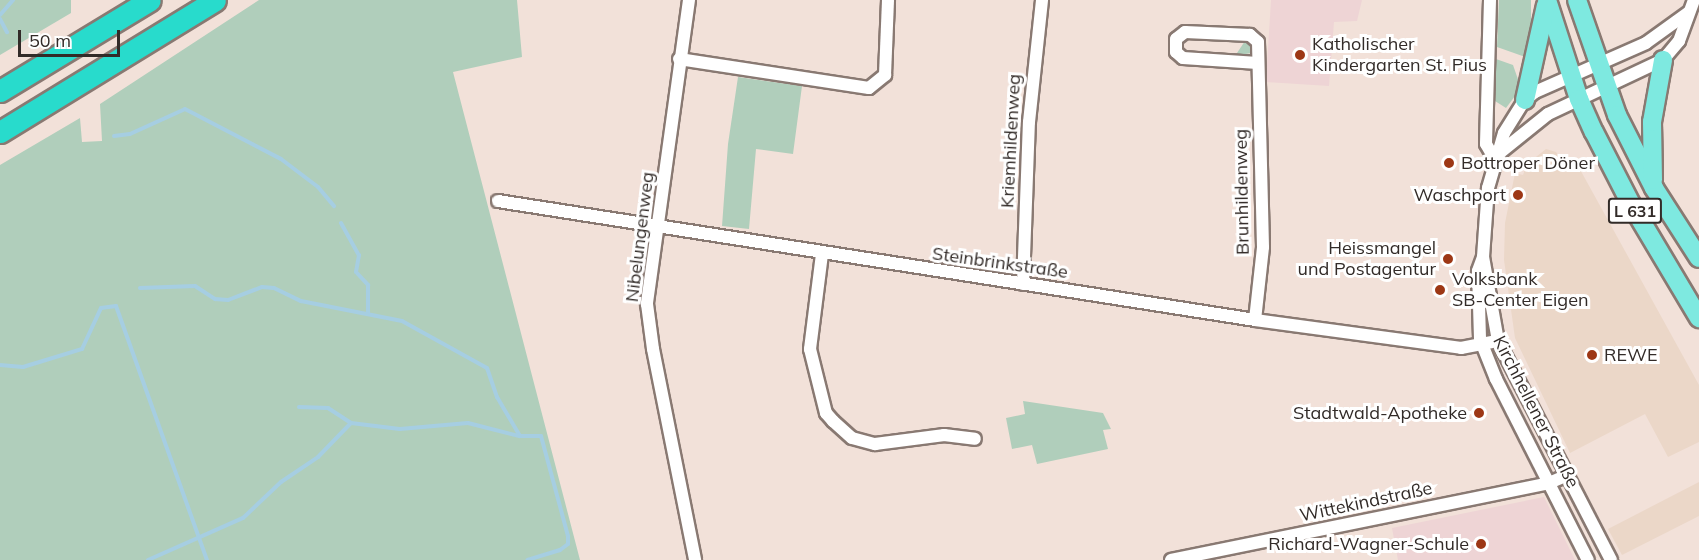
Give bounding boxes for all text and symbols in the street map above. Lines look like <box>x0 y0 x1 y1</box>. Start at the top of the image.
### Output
scale bar <box>21 18 123 56</box>
text: 50 m <box>29 29 71 52</box>
place label: Katholischer Kindergarten St. Pius <box>1312 34 1487 76</box>
marker: Katholischer Kindergarten St. Pius <box>1293 48 1307 62</box>
street label: Kriemhildenweg <box>997 73 1025 209</box>
street label: Brunhildenweg <box>1230 129 1254 255</box>
place label: Bottroper Döner <box>1461 152 1595 174</box>
marker: Bottroper Döner <box>1442 156 1456 170</box>
street label: Nibelungenweg <box>621 171 659 303</box>
place label: Waschport <box>1413 184 1506 206</box>
marker: Waschport <box>1511 188 1525 202</box>
road number: L 631 <box>1606 198 1664 224</box>
place label: Heissmangel und Postagentur <box>1298 238 1436 280</box>
street label: Steinbrinkstraße <box>931 243 1069 283</box>
marker: Heissmangel und Postagentur <box>1441 252 1455 266</box>
place label: Volksbank SB-Center Eigen <box>1452 269 1588 312</box>
marker: Volksbank SB-Center Eigen <box>1433 283 1447 297</box>
street label: Kirchhellener Straße <box>1488 332 1584 492</box>
place label: REWE <box>1604 344 1658 366</box>
marker: REWE <box>1585 348 1599 362</box>
place label: Stadtwald-Apotheke <box>1293 402 1467 424</box>
marker: Stadtwald-Apotheke <box>1472 406 1486 420</box>
street label: Wittekindstraße <box>1298 477 1434 527</box>
place label: Richard-Wagner-Schule <box>1268 533 1469 555</box>
marker: Richard-Wagner-Schule <box>1474 537 1488 551</box>

